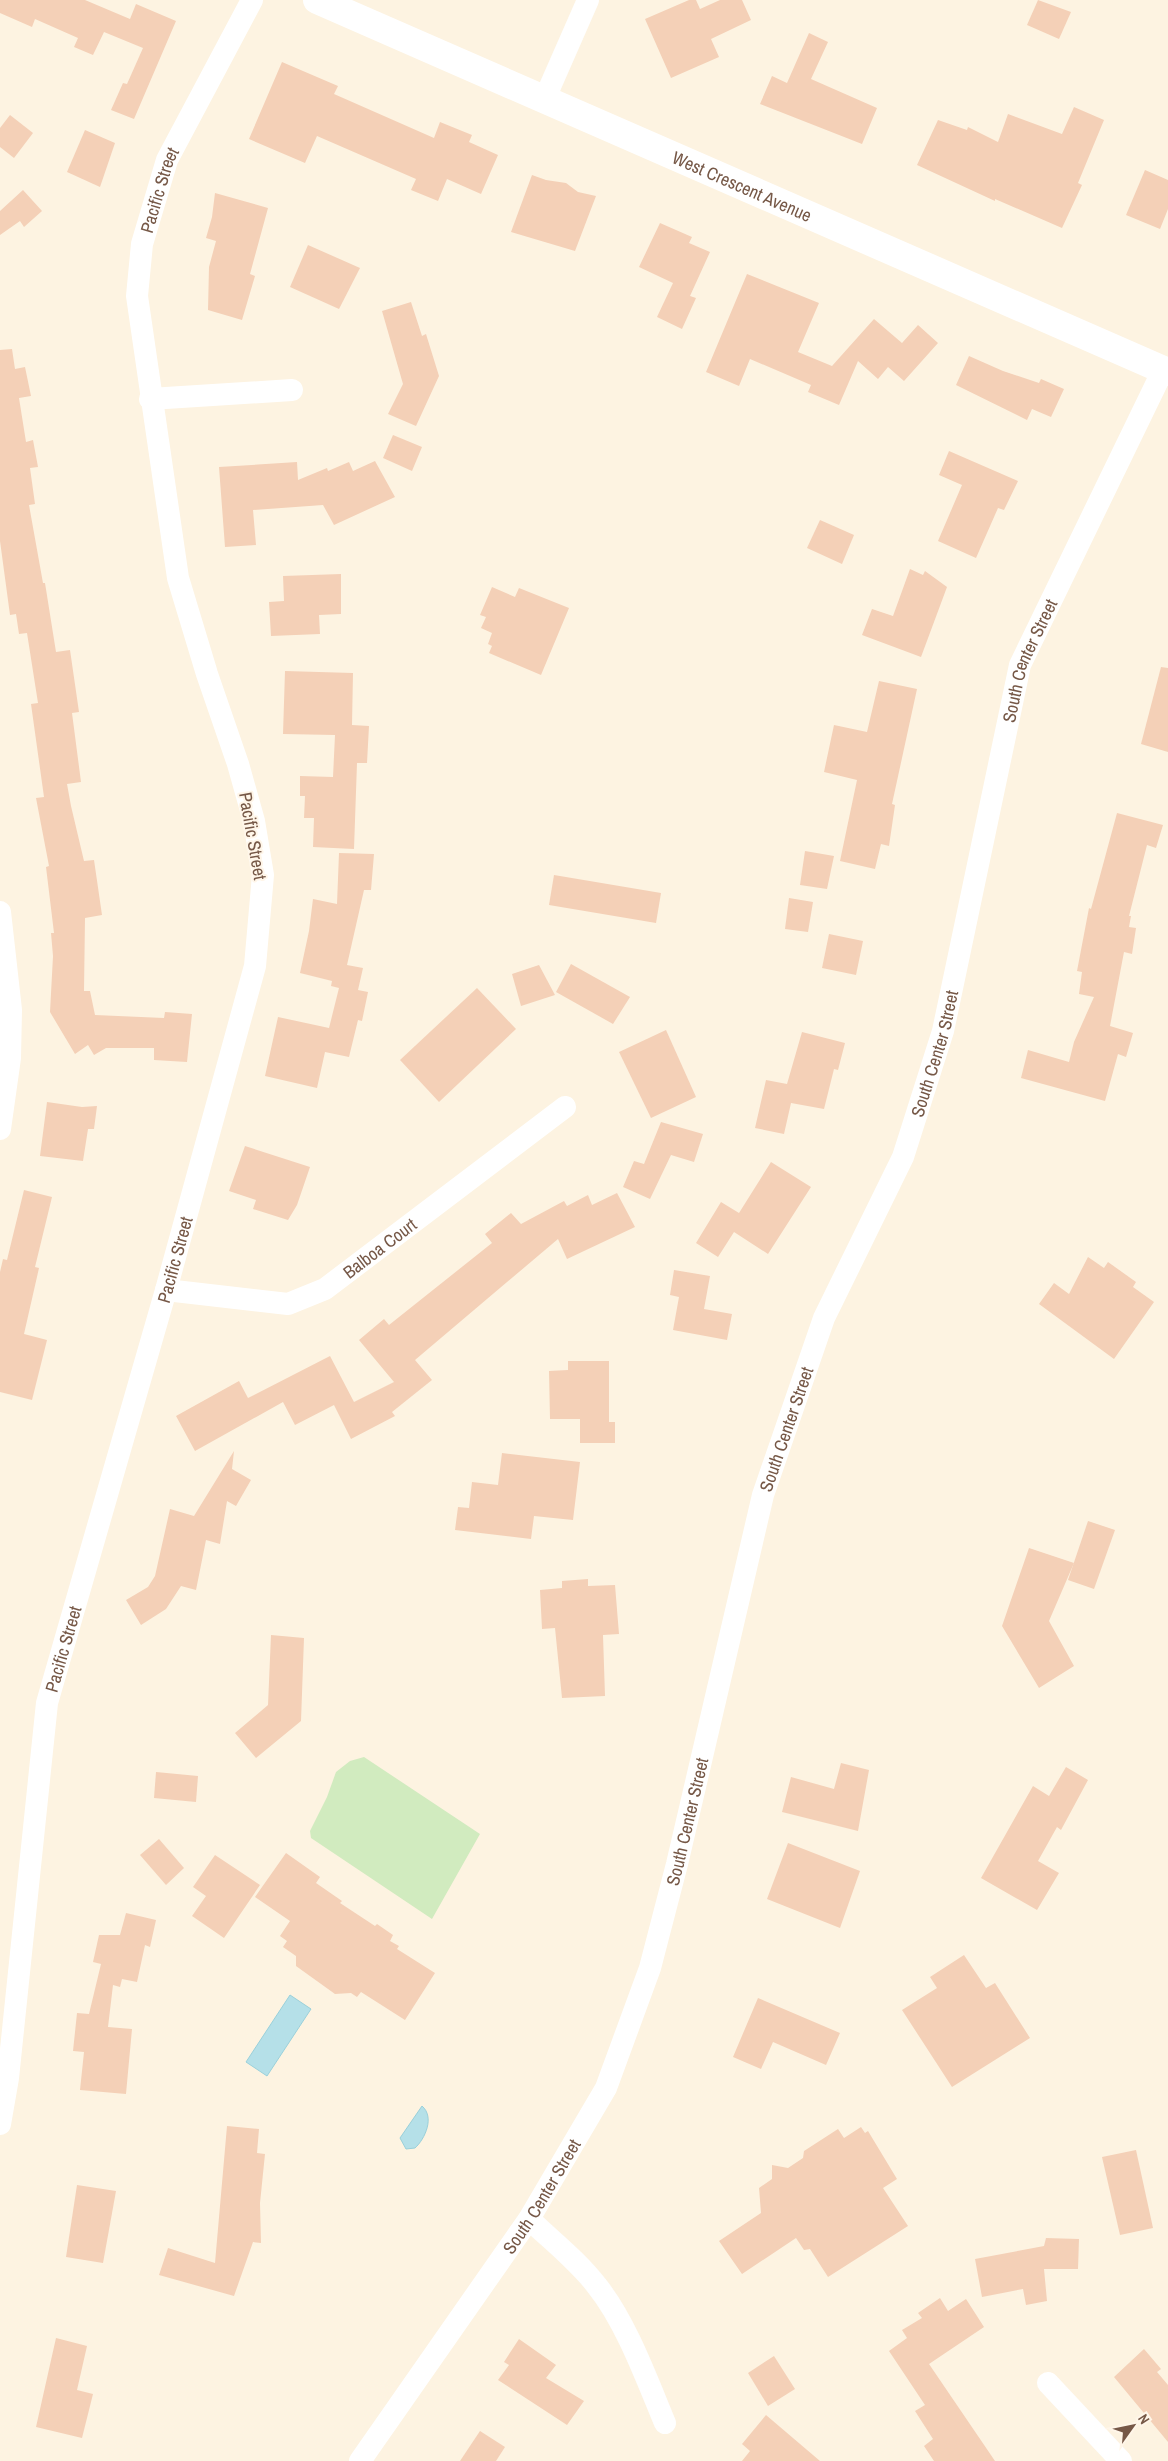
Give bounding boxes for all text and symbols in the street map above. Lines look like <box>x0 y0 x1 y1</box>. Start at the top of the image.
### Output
street label: Pacific Street <box>133 142 184 236</box>
street label: West Crescent Avenue <box>669 144 816 227</box>
street label: South Center Street <box>996 595 1063 725</box>
street label: Pacific Street <box>233 790 273 882</box>
street label: South Center Street <box>904 988 964 1120</box>
street label: Balboa Court <box>337 1212 421 1284</box>
street label: Pacific Street <box>150 1214 198 1306</box>
street label: South Center Street <box>753 1363 819 1495</box>
street label: Pacific Street <box>38 1603 87 1695</box>
street label: South Center Street <box>659 1755 714 1888</box>
street label: South Center Street <box>496 2134 586 2259</box>
north arrow <box>1108 2401 1158 2451</box>
text: N <box>1134 2411 1154 2427</box>

